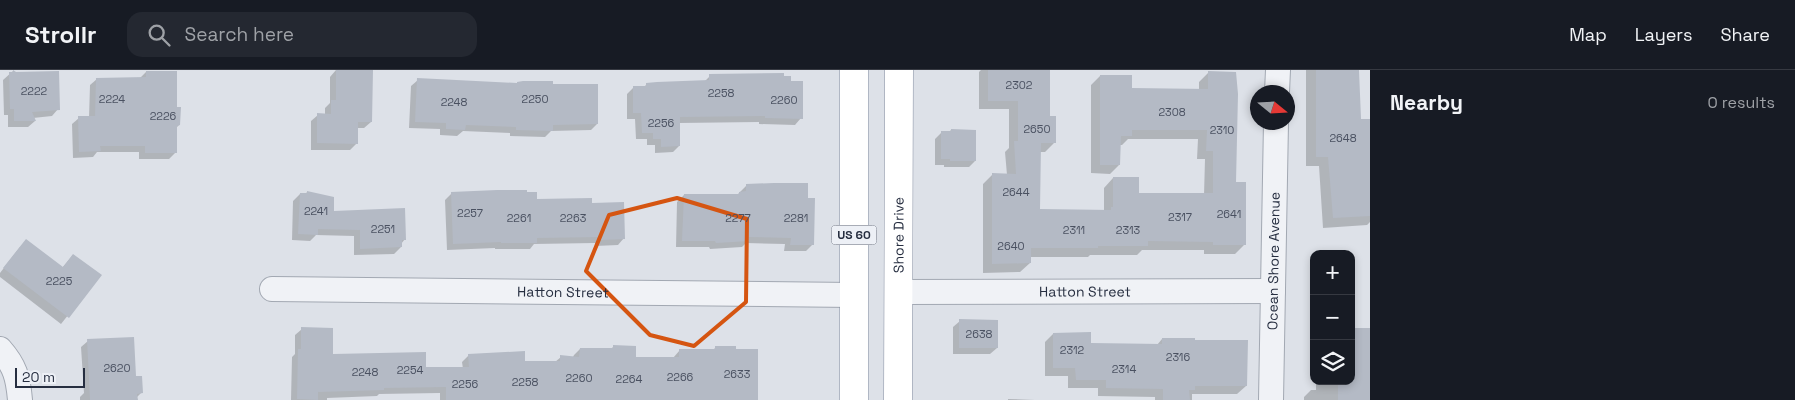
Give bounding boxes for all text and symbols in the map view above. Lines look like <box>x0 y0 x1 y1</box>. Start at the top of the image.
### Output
search box <box>127 12 477 57</box>
text: Strollr <box>25 19 97 50</box>
icon: search <box>145 21 173 49</box>
text: Search here <box>185 22 294 47</box>
text: Map <box>1569 23 1607 46</box>
text: Layers <box>1635 23 1692 46</box>
text: Share <box>1720 23 1770 46</box>
house number: 2302 <box>1006 78 1033 92</box>
house number: 2222 <box>21 84 48 98</box>
north arrow <box>1250 85 1295 130</box>
house number: 2258 <box>708 86 734 100</box>
text: Nearby <box>1390 89 1463 116</box>
house number: 2224 <box>99 92 125 106</box>
house number: 2250 <box>522 92 548 106</box>
text: 0 results <box>1707 92 1775 113</box>
house number: 2260 <box>770 93 798 107</box>
house number: 2248 <box>441 95 467 109</box>
house number: 2308 <box>1158 105 1186 119</box>
house number: 2226 <box>150 109 177 123</box>
house number: 2256 <box>648 116 675 130</box>
house number: 2650 <box>1023 122 1051 136</box>
house number: 2310 <box>1210 123 1234 137</box>
house number: 2648 <box>1329 131 1357 145</box>
house number: 2644 <box>1002 185 1030 199</box>
street label: Ocean Shore Avenue <box>1263 192 1284 330</box>
street label: Shore Drive <box>889 197 908 273</box>
house number: 2241 <box>304 204 328 218</box>
house number: 2257 <box>457 206 483 220</box>
house number: 2641 <box>1217 207 1241 221</box>
house number: 2317 <box>1168 210 1192 224</box>
house number: 2261 <box>507 211 531 225</box>
house number: 2263 <box>560 211 587 225</box>
house number: 2277 <box>725 211 751 225</box>
house number: 2281 <box>784 211 808 225</box>
house number: 2251 <box>371 222 395 236</box>
house number: 2311 <box>1063 223 1085 237</box>
house number: 2313 <box>1116 223 1141 237</box>
road number: US 60 <box>832 226 876 244</box>
house number: 2640 <box>997 239 1025 253</box>
map controls <box>1310 250 1355 385</box>
button: + <box>1310 250 1355 295</box>
house number: 2225 <box>46 274 73 288</box>
street label: Hatton Street <box>1039 282 1131 301</box>
street label: Hatton Street <box>517 283 609 301</box>
button: − <box>1310 295 1355 340</box>
house number: 2638 <box>966 327 993 341</box>
button: layers <box>1310 340 1355 385</box>
house number: 2312 <box>1060 343 1085 357</box>
house number: 2316 <box>1166 350 1190 364</box>
house number: 2620 <box>103 361 131 375</box>
house number: 2314 <box>1112 362 1136 376</box>
house number: 2254 <box>397 363 423 377</box>
scale bar <box>15 365 85 388</box>
house number: 2248 <box>352 365 378 379</box>
house number: 2633 <box>724 367 751 381</box>
text: 20 m <box>22 368 55 386</box>
house number: 2266 <box>667 370 694 384</box>
house number: 2260 <box>565 371 593 385</box>
house number: 2264 <box>616 372 643 386</box>
house number: 2258 <box>512 375 538 389</box>
house number: 2256 <box>452 377 479 391</box>

